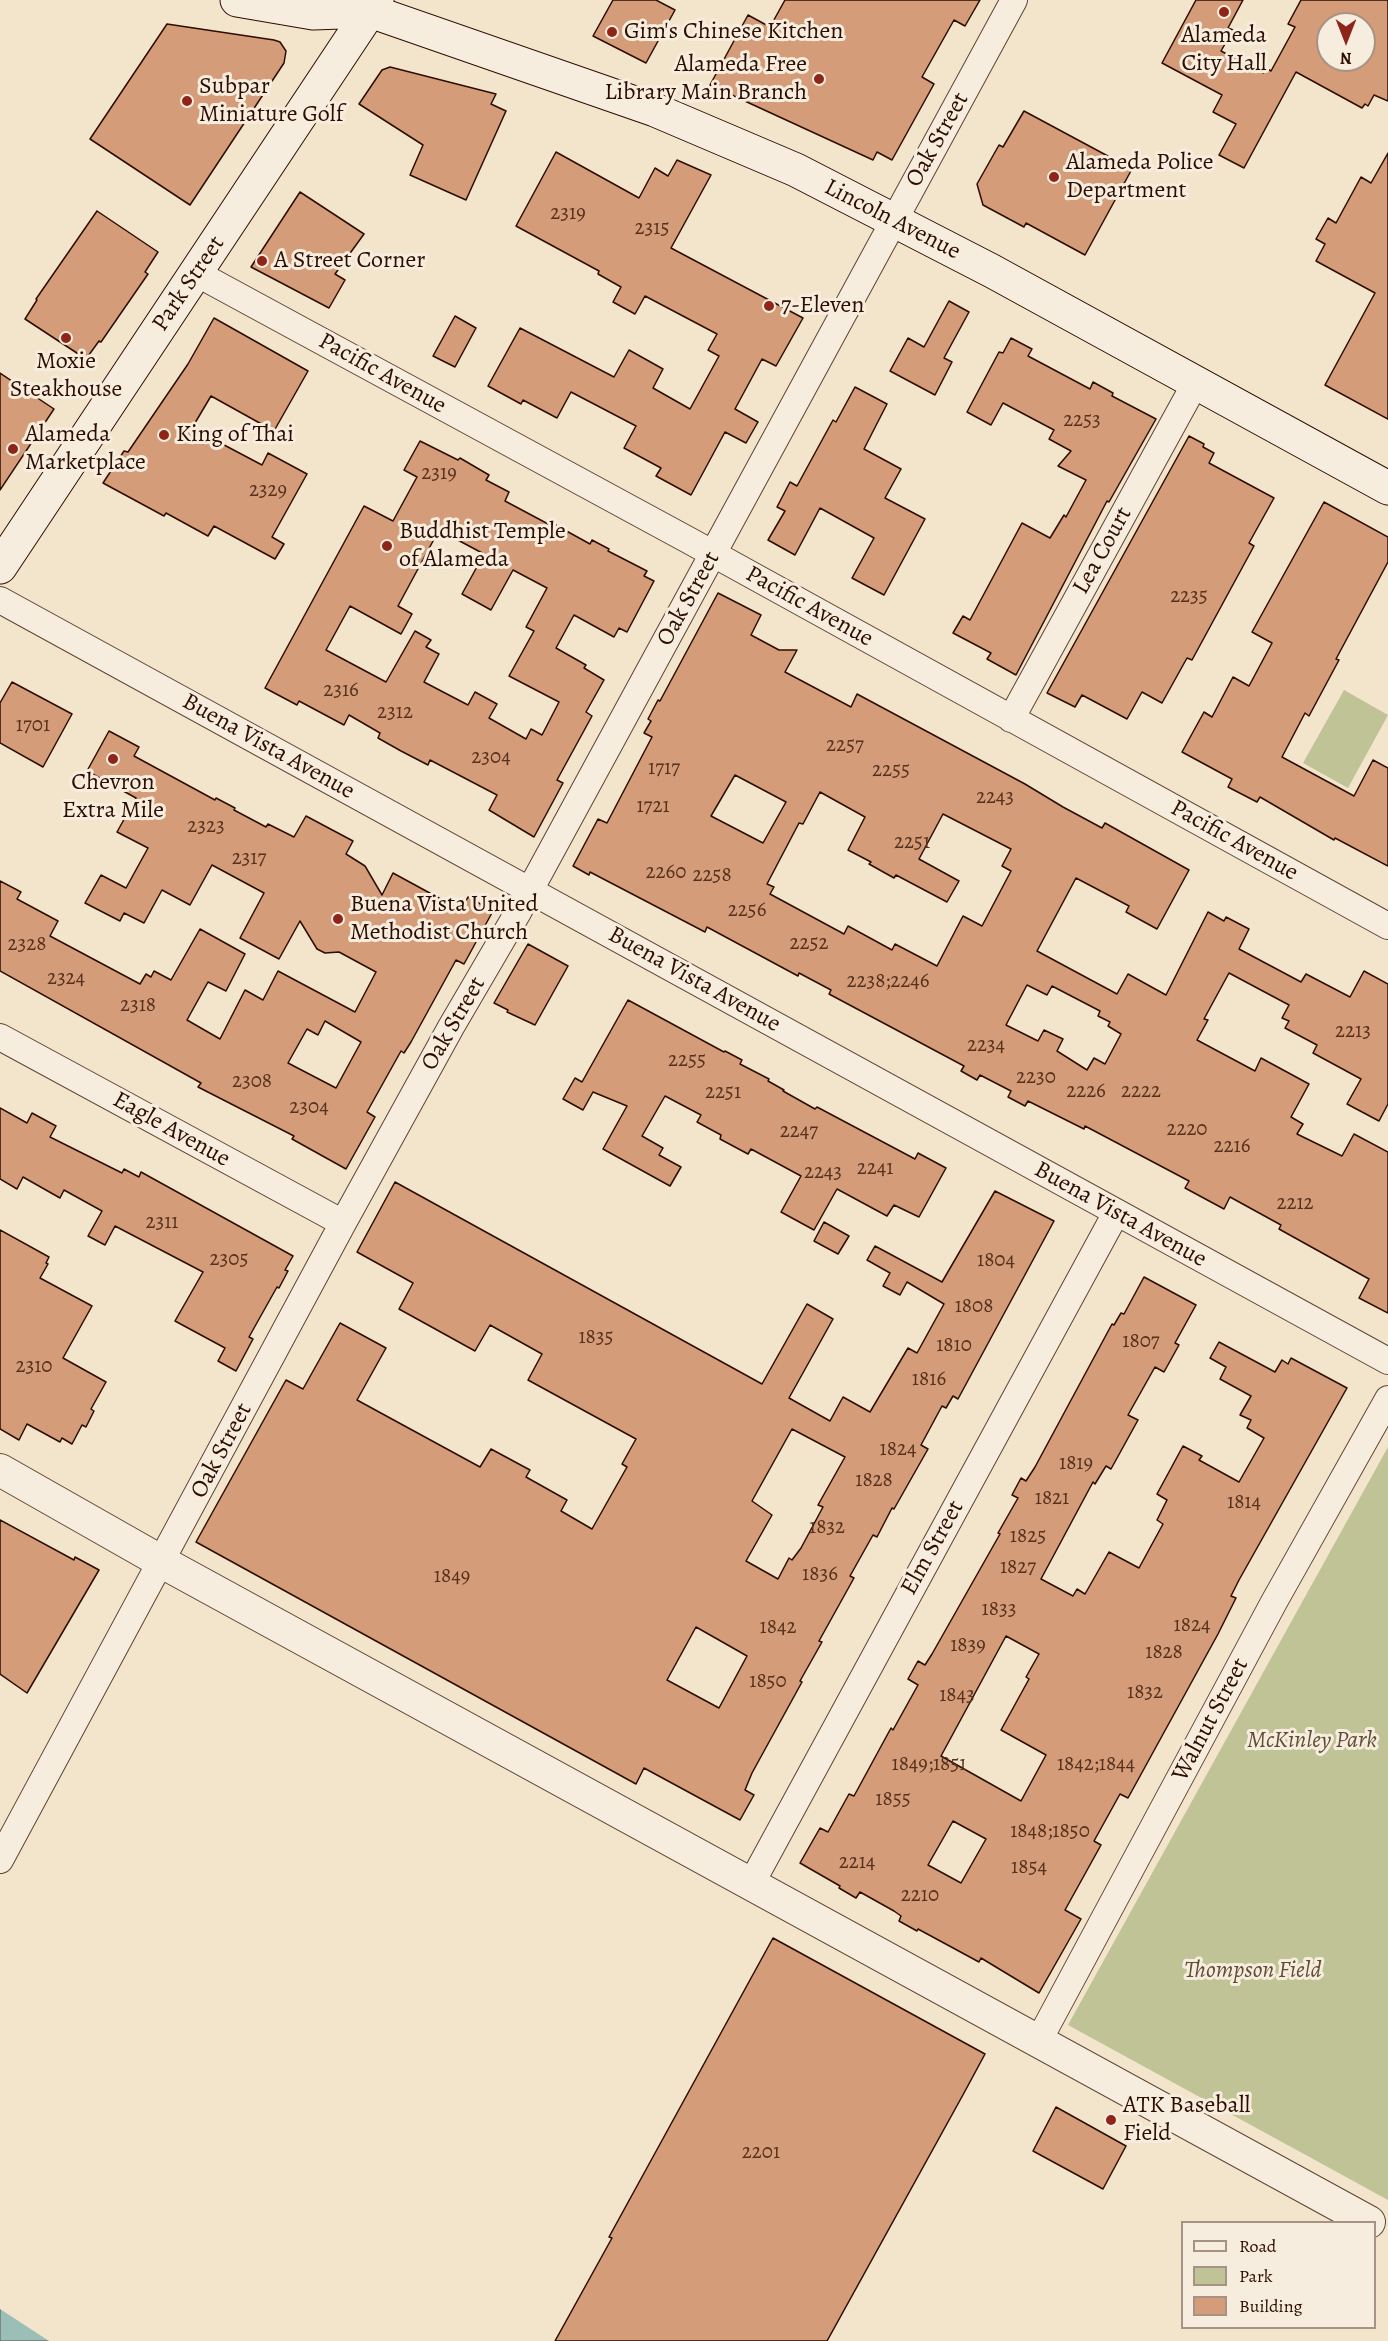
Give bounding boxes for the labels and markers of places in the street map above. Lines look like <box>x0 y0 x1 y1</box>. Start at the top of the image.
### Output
marker: Alameda City Hall <box>1217 5 1231 19</box>
place label: Gim's Chinese Kitchen <box>624 18 843 46</box>
place label: Alameda City Hall <box>1181 22 1267 78</box>
marker: Gim's Chinese Kitchen <box>605 25 619 39</box>
place label: Alameda Free Library Main Branch <box>604 51 807 107</box>
marker: Alameda Free Library Main Branch <box>812 72 826 86</box>
place label: Subpar Miniature Golf <box>199 73 344 129</box>
marker: Subpar Miniature Golf <box>180 94 194 108</box>
place label: Alameda Police Department <box>1066 149 1213 205</box>
marker: Alameda Police Department <box>1047 170 1061 184</box>
place label: A Street Corner <box>274 247 425 275</box>
marker: A Street Corner <box>255 254 269 268</box>
place label: 7-Eleven <box>781 292 864 320</box>
marker: 7-Eleven <box>762 299 776 313</box>
marker: Moxie Steakhouse <box>59 331 73 345</box>
place label: Moxie Steakhouse <box>10 348 122 404</box>
place label: Alameda Marketplace <box>25 421 146 477</box>
place label: King of Thai <box>176 421 294 449</box>
marker: King of Thai <box>157 428 171 442</box>
marker: Alameda Marketplace <box>6 442 20 456</box>
place label: Buddhist Temple of Alameda <box>399 518 566 574</box>
marker: Buddhist Temple of Alameda <box>380 539 394 553</box>
marker: Chevron Extra Mile <box>106 752 120 766</box>
place label: Chevron Extra Mile <box>62 769 164 825</box>
place label: Buena Vista United Methodist Church <box>350 891 538 947</box>
marker: Buena Vista United Methodist Church <box>331 912 345 926</box>
place label: ATK Baseball Field <box>1123 2092 1250 2148</box>
marker: ATK Baseball Field <box>1104 2113 1118 2127</box>

